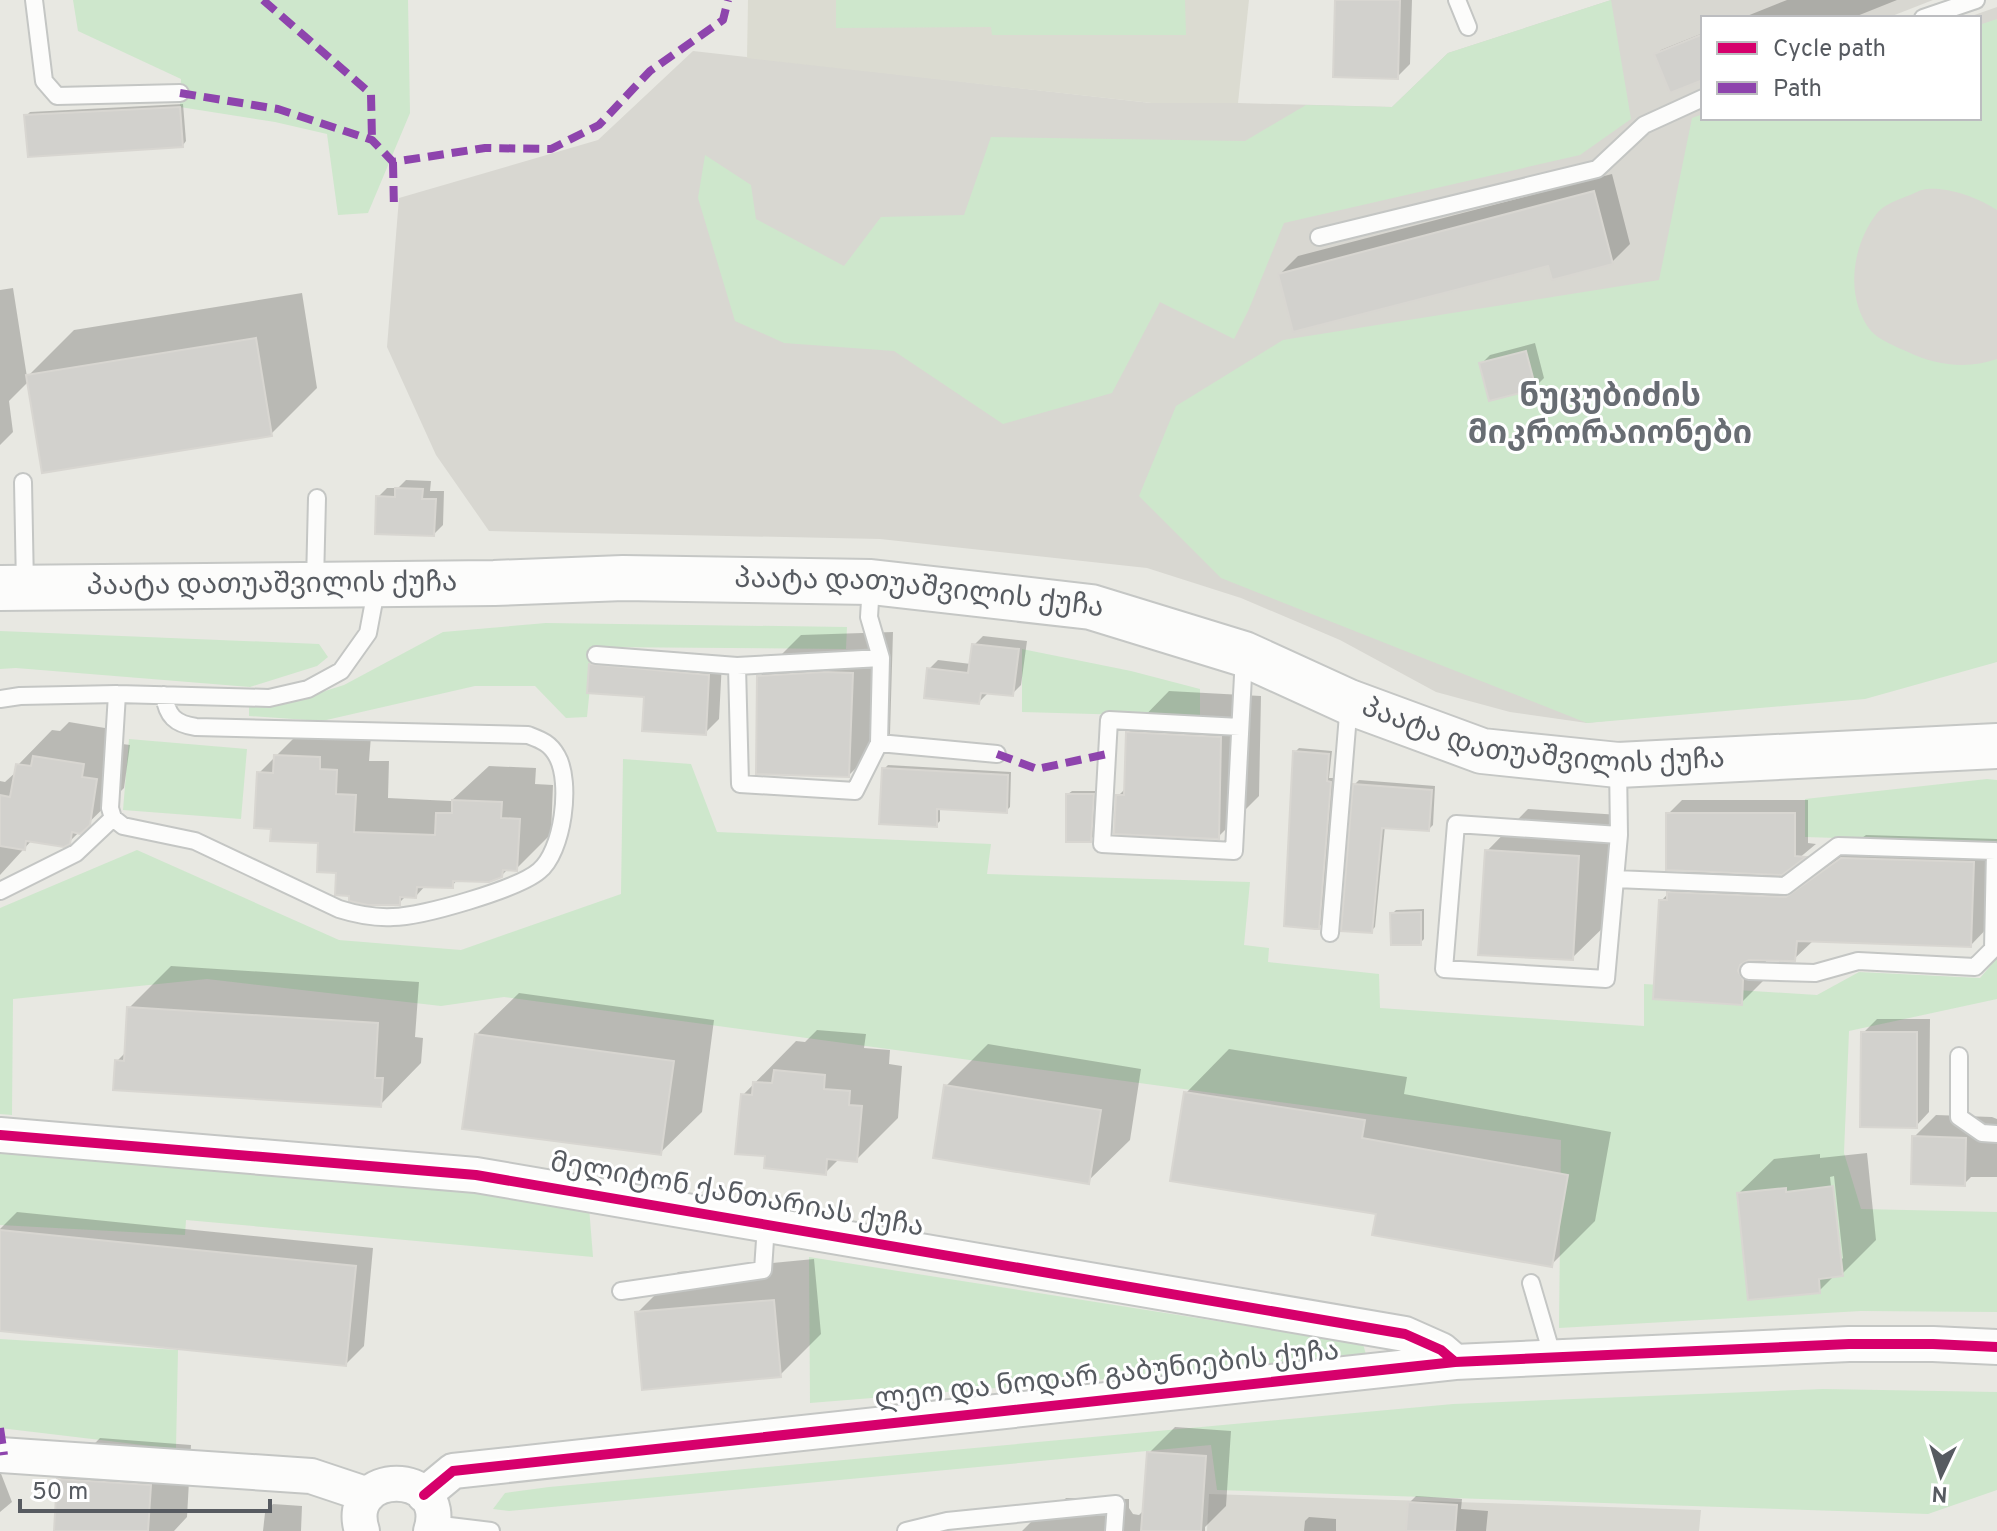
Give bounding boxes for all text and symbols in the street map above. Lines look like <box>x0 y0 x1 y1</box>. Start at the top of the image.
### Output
legend <box>1701 16 1981 120</box>
text: Cycle path <box>1773 35 1886 65</box>
text: Path <box>1773 75 1822 105</box>
district label: ნუცუბიძის მიკრორაიონები <box>1468 378 1752 455</box>
street label: პაატა დათუაშვილის ქუჩა <box>734 562 1109 628</box>
street label: პაატა დათუაშვილის ქუჩა <box>86 565 458 605</box>
street label: პაატა დათუაშვილის ქუჩა <box>1356 690 1726 783</box>
street label: მელიტონ ქანთარიას ქუჩა <box>547 1145 927 1247</box>
street label: ლეო და ნოდარ გაბუნიების ქუჩა <box>873 1334 1341 1418</box>
north arrow <box>1901 1435 1981 1515</box>
scale bar <box>20 1463 270 1513</box>
text: 50 m <box>32 1478 88 1508</box>
text: N <box>1931 1478 1949 1506</box>

